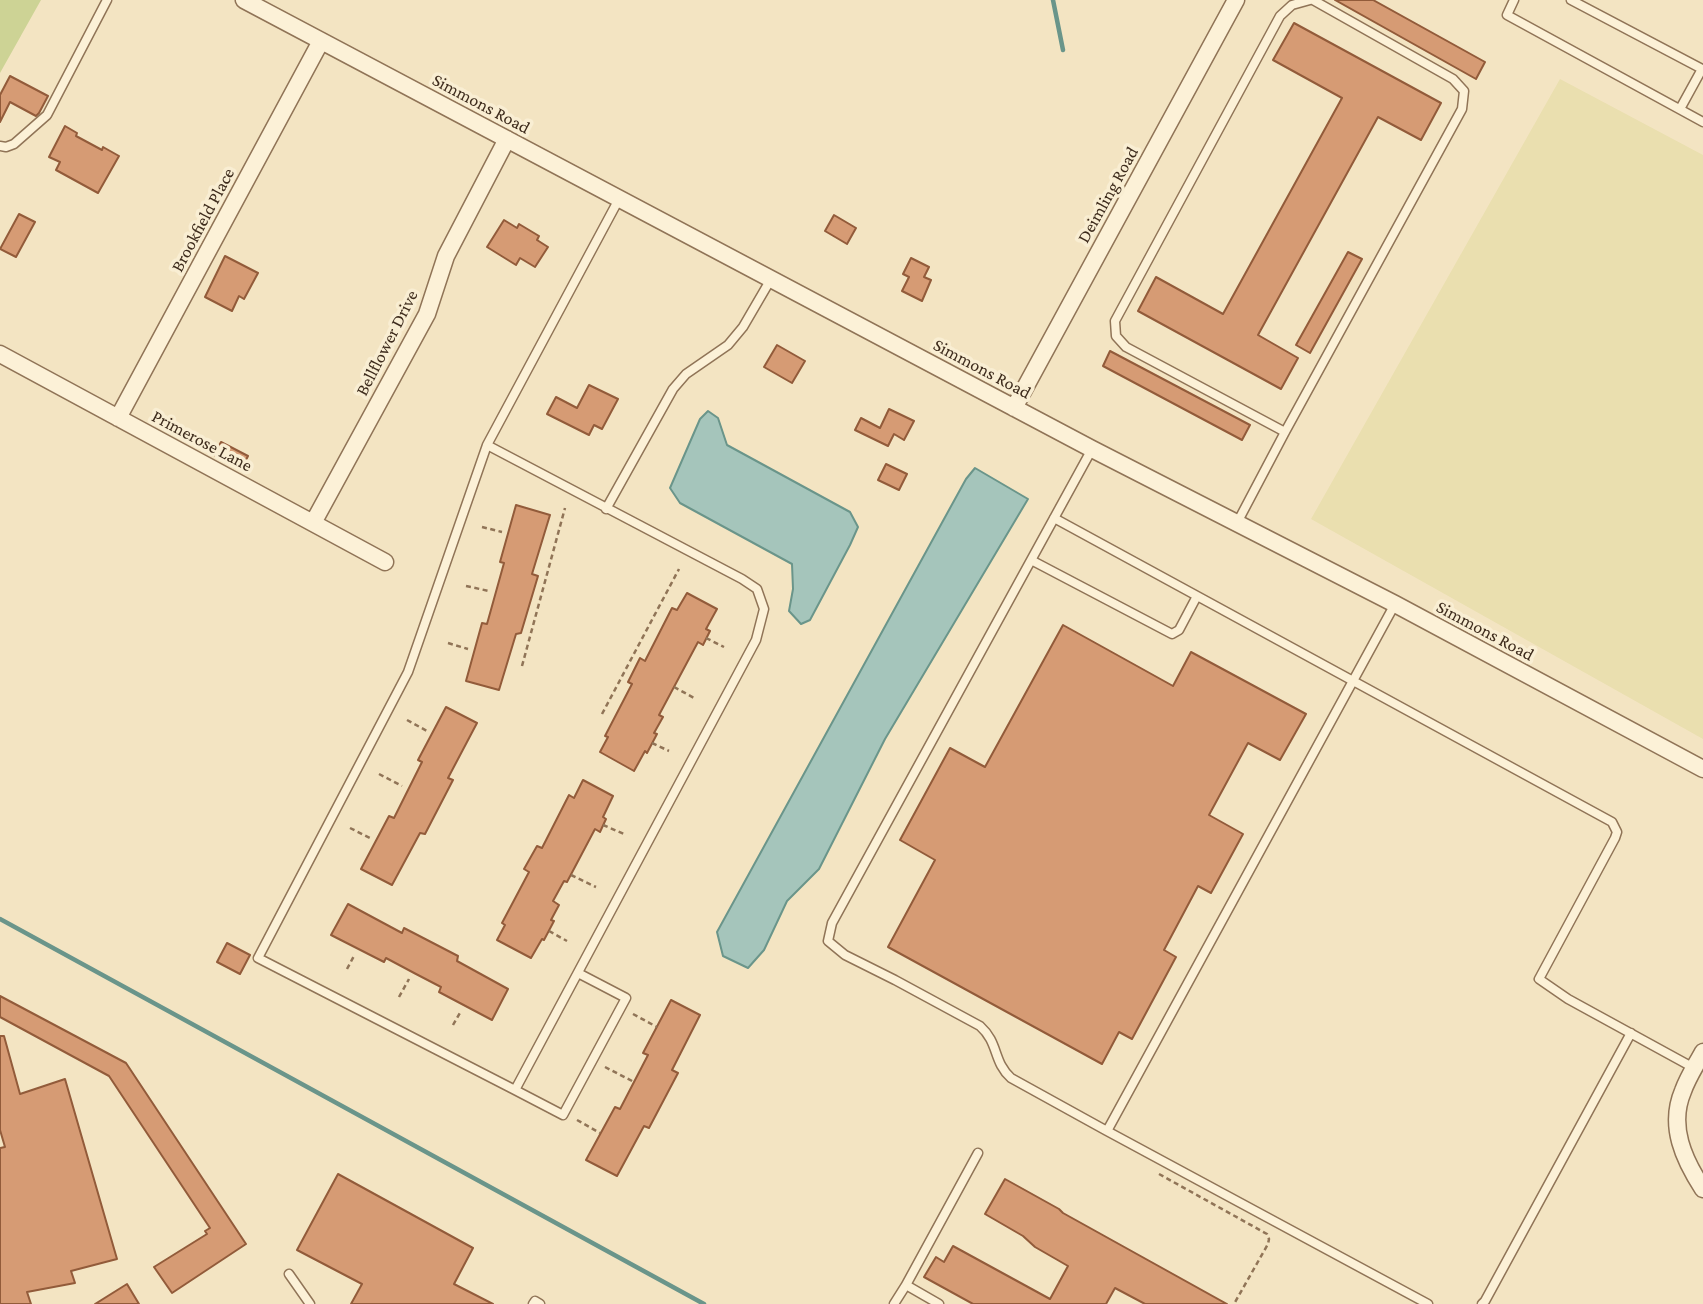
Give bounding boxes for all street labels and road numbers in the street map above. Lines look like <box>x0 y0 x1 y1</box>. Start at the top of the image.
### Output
street label: Simmons Road <box>428 69 534 139</box>
street label: Deimling Road <box>1073 143 1143 247</box>
street label: Brookfield Place <box>167 164 239 276</box>
street label: Bellflower Drive <box>351 287 423 399</box>
street label: Simmons Road <box>929 334 1035 404</box>
street label: Primerose Lane <box>148 405 256 477</box>
street label: Simmons Road <box>1432 596 1538 666</box>

